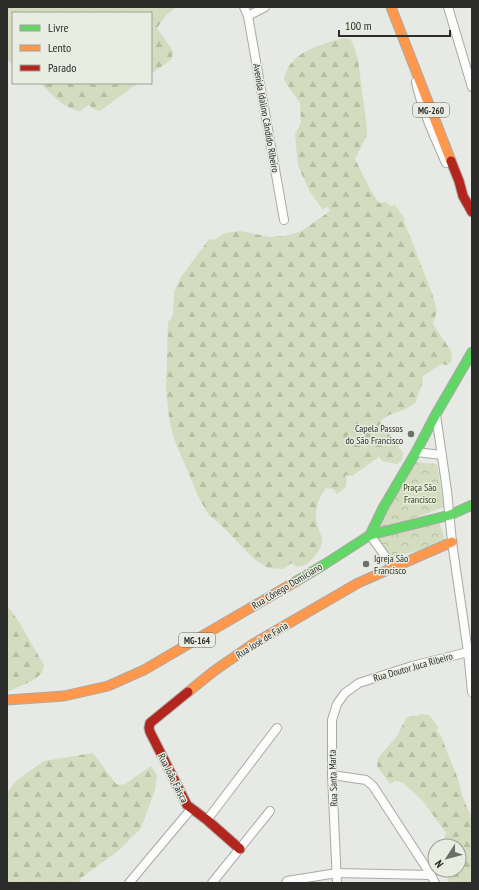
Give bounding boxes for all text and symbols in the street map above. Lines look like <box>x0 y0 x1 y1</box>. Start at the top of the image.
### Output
legend <box>12 12 152 84</box>
scale bar <box>339 12 450 38</box>
text: 100 m <box>345 18 372 33</box>
text: Livre <box>48 20 69 35</box>
text: Lento <box>48 40 71 55</box>
text: Parado <box>48 60 76 75</box>
street label: Avenida Idalino Cândido Ribeiro <box>250 63 282 173</box>
road number: MG-260 <box>413 103 449 117</box>
place label: Capela Passos do São Francisco <box>345 422 404 447</box>
marker: Capela Passos do São Francisco <box>406 429 416 439</box>
park label: Praça São Francisco <box>403 481 437 506</box>
place label: Igreja São Francisco <box>374 552 408 577</box>
marker: Igreja São Francisco <box>361 559 371 569</box>
street label: Rua Cônego Domiciano <box>249 560 325 612</box>
street label: Rua José de Faria <box>233 619 291 661</box>
road number: MG-164 <box>179 633 215 647</box>
street label: Rua Doutor Juca Ribeiro <box>372 649 454 685</box>
street label: Rua Santa Marta <box>326 749 340 807</box>
street label: Rua João Faísca <box>155 751 191 805</box>
north arrow <box>427 838 467 878</box>
text: N <box>431 857 446 870</box>

